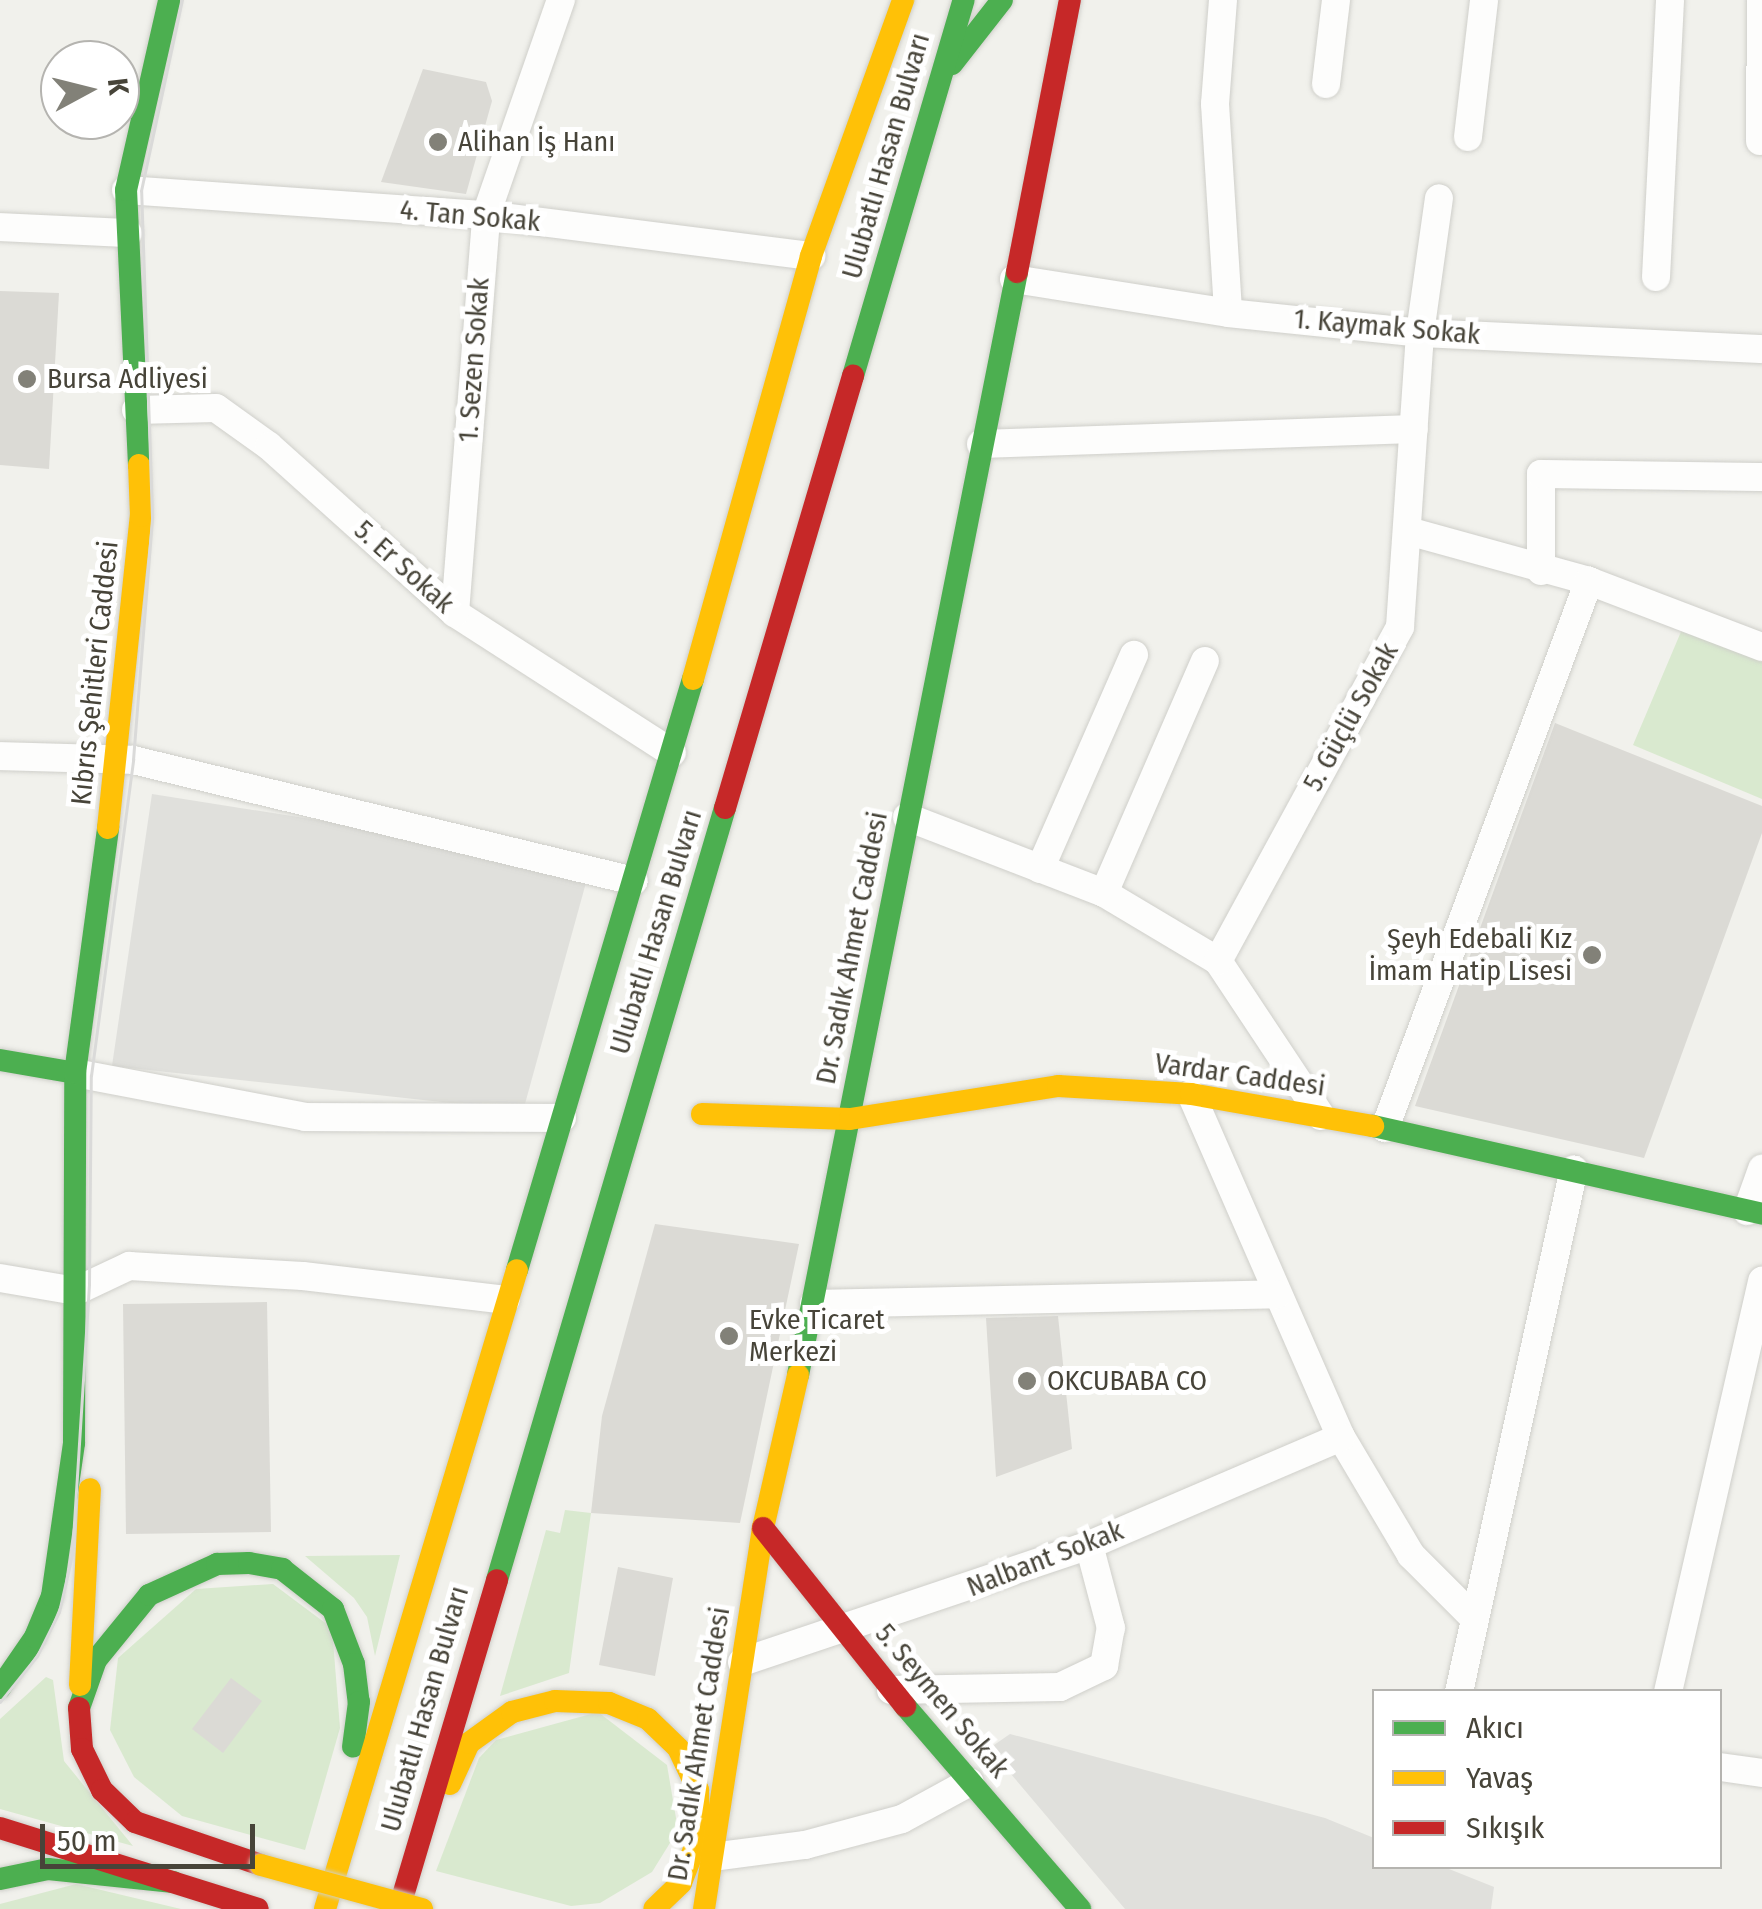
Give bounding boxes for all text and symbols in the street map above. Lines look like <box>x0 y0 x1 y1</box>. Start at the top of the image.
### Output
street label: Ulubatlı Hasan Bulvarı <box>835 29 937 283</box>
north arrow <box>40 40 140 140</box>
text: K <box>101 76 136 97</box>
place label: Alihan İş Hanı <box>458 125 615 159</box>
marker: Alihan İş Hanı <box>427 131 449 153</box>
street label: 4. Tan Sokak <box>398 193 542 239</box>
street label: 1. Sezen Sokak <box>451 277 497 443</box>
street label: 1. Kaymak Sokak <box>1293 302 1481 352</box>
place label: Bursa Adliyesi <box>47 362 208 396</box>
marker: Bursa Adliyesi <box>16 368 38 390</box>
street label: 5. Er Sokak <box>347 514 461 620</box>
street label: Kıbrıs Şehitleri Caddesi <box>64 539 126 807</box>
street label: 5. Güçlü Sokak <box>1296 637 1406 797</box>
street label: Ulubatlı Hasan Bulvarı <box>603 806 709 1058</box>
street label: Dr. Sadık Ahmet Caddesi <box>809 809 895 1087</box>
place label: Şeyh Edebali Kız İmam Hatip Lisesi <box>1369 922 1572 988</box>
marker: Şeyh Edebali Kız İmam Hatip Lisesi <box>1581 944 1603 966</box>
street label: Vardar Caddesi <box>1153 1046 1327 1104</box>
place label: Evke Ticaret Merkezi <box>749 1303 885 1369</box>
marker: Evke Ticaret Merkezi <box>718 1325 740 1347</box>
place label: OKCUBABA CO <box>1047 1364 1207 1398</box>
marker: OKCUBABA CO <box>1016 1370 1038 1392</box>
street label: Nalbant Sokak <box>962 1514 1128 1604</box>
street label: Ulubatlı Hasan Bulvarı <box>374 1582 476 1836</box>
street label: Dr. Sadık Ahmet Caddesi <box>661 1605 737 1883</box>
street label: 5. Seymen Sokak <box>868 1617 1016 1785</box>
legend <box>1372 1689 1722 1869</box>
text: Akıcı <box>1466 1710 1524 1746</box>
text: Yavaş <box>1466 1760 1533 1796</box>
scale bar <box>45 1804 260 1866</box>
text: Sıkışık <box>1466 1810 1544 1846</box>
text: 50 m <box>57 1823 117 1859</box>

